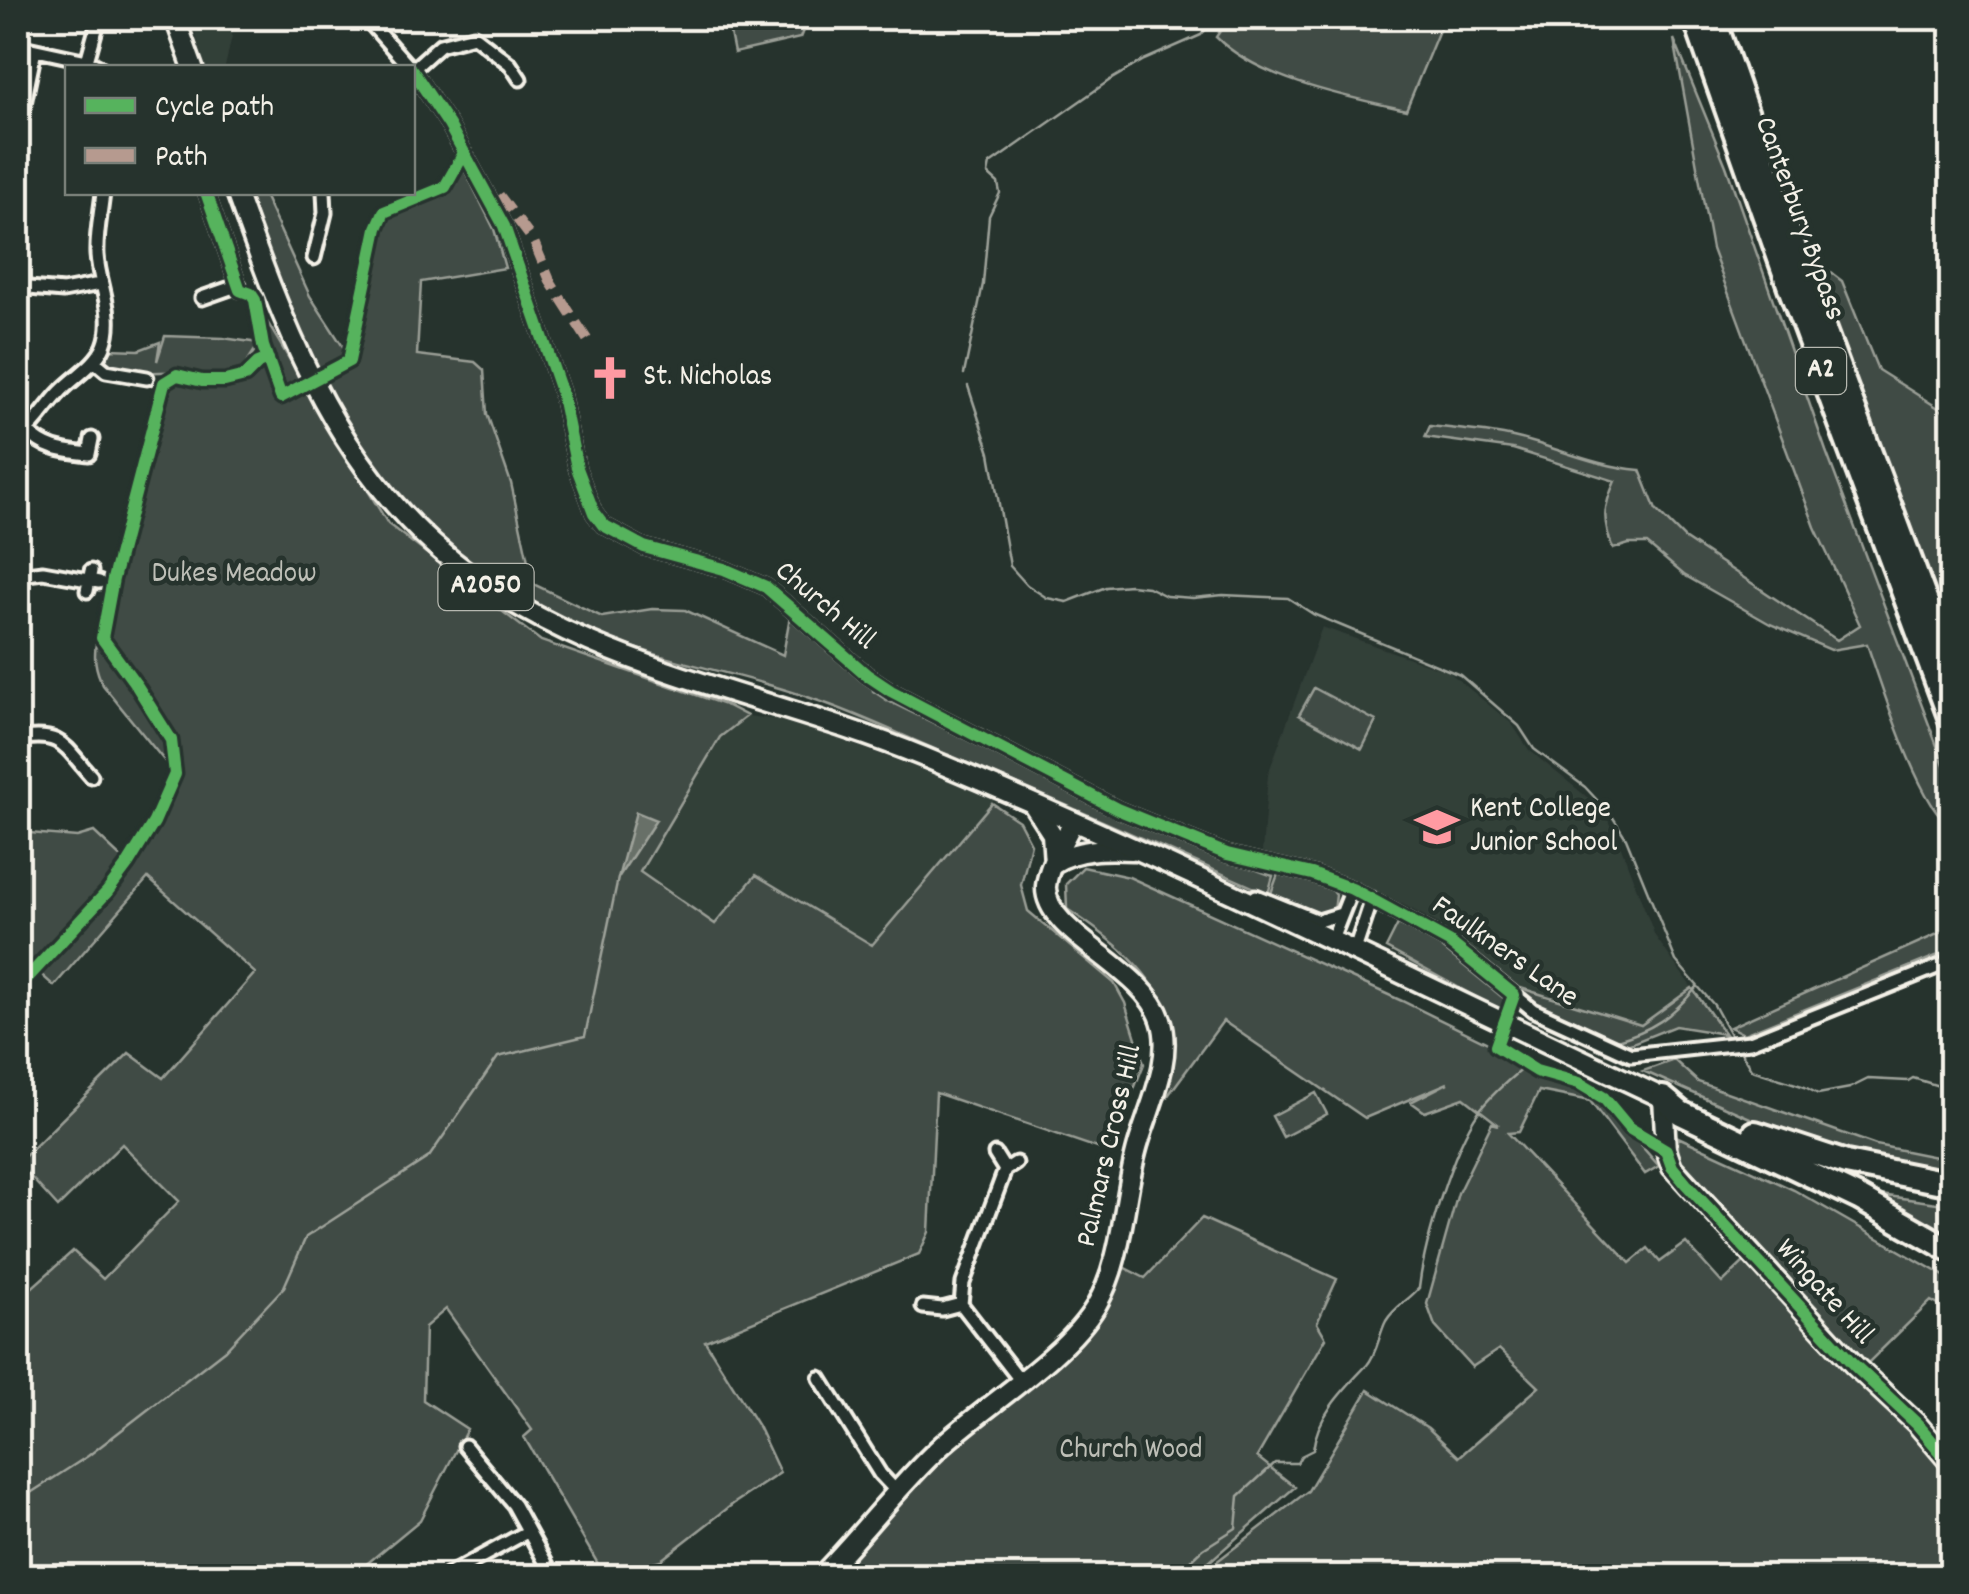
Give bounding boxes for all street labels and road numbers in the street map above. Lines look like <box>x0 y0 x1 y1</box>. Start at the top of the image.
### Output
street label: Canterbury Bypass <box>1741 111 1855 327</box>
road number: A2 <box>1796 348 1846 394</box>
street label: Church Hill <box>764 552 884 662</box>
road number: A2050 <box>438 564 534 610</box>
street label: Faulkners Lane <box>1422 886 1586 1020</box>
street label: Palmars Cross Hill <box>1067 1040 1155 1252</box>
street label: Wingate Hill <box>1764 1230 1882 1356</box>

